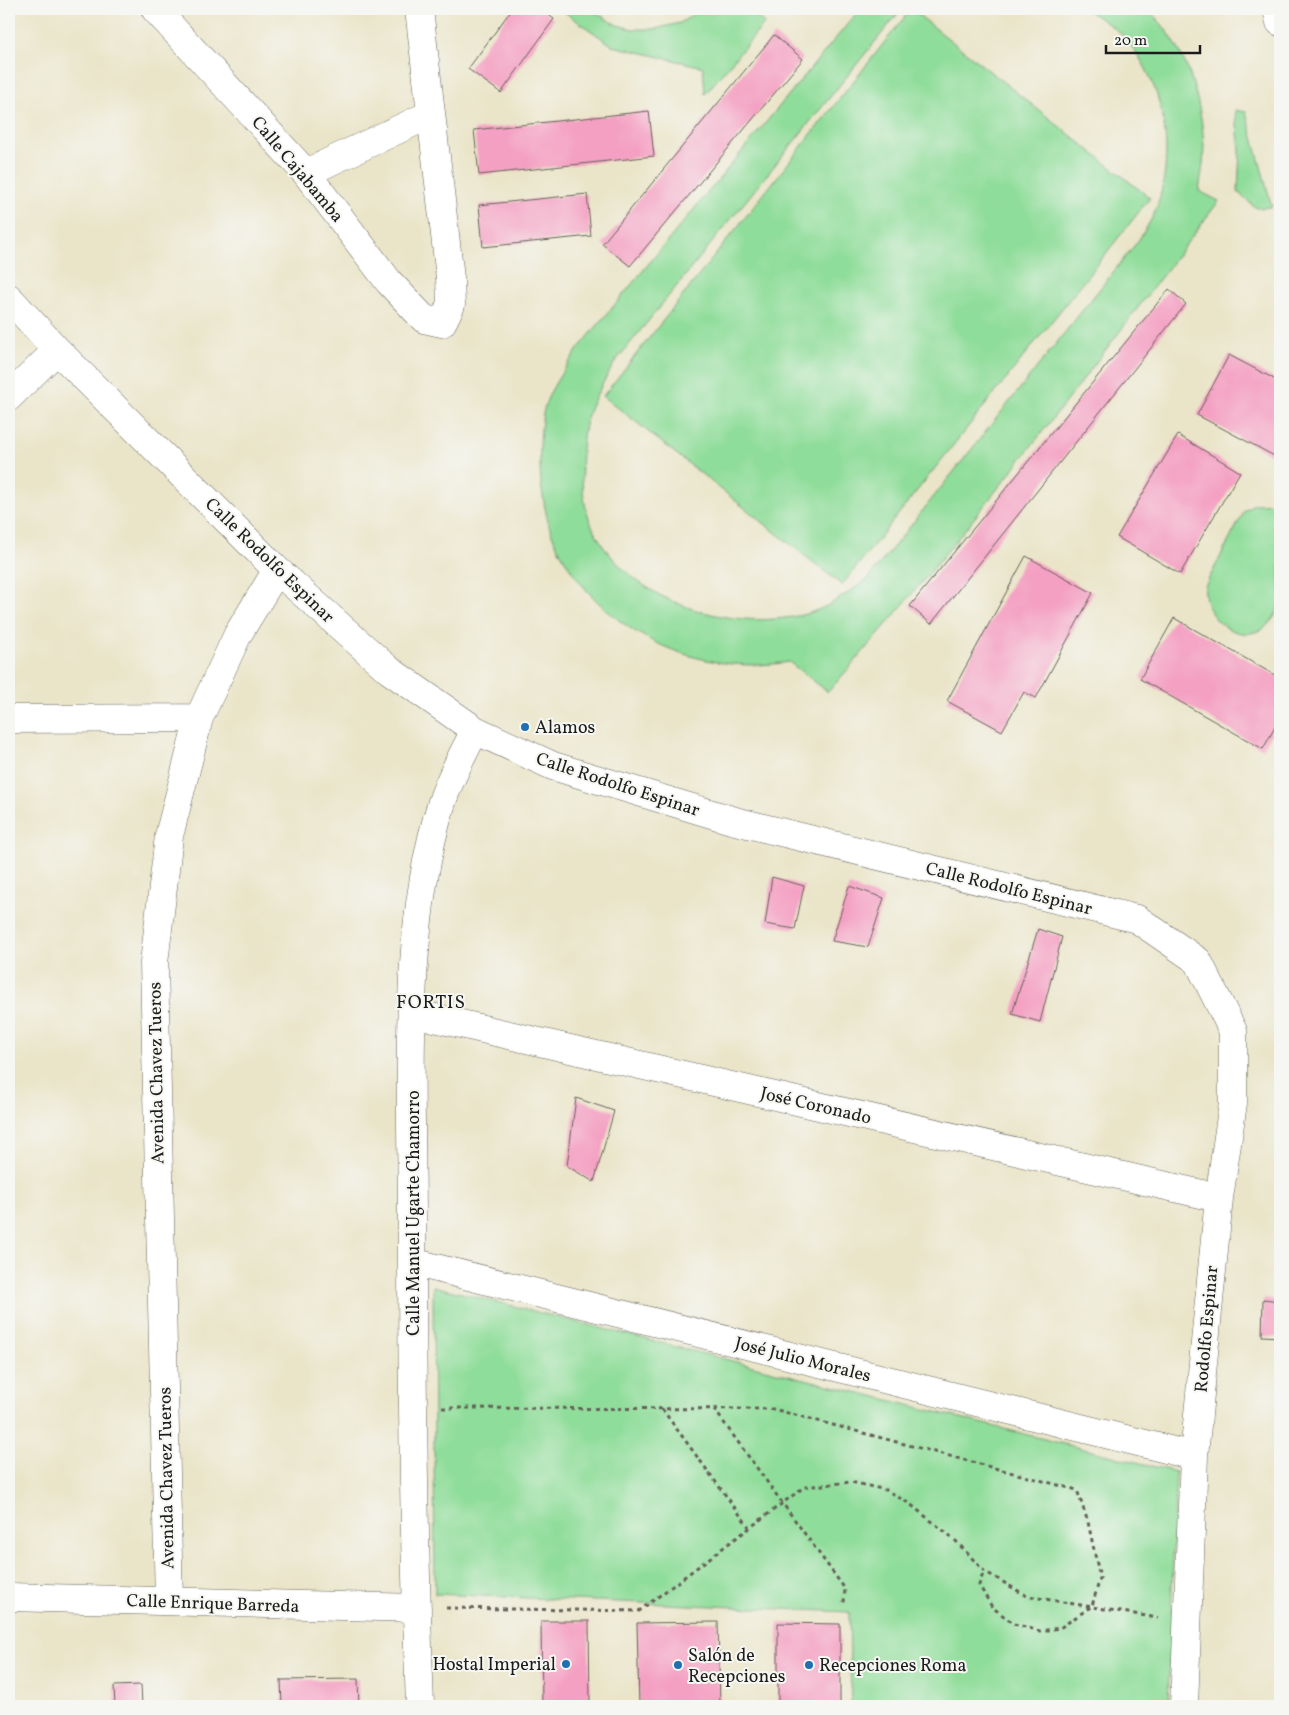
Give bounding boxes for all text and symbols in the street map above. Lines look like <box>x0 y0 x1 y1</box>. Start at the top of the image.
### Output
scale bar <box>1106 22 1200 54</box>
text: 20 m <box>1114 31 1147 52</box>
street label: Calle Cajabamba <box>245 111 349 229</box>
street label: Calle Rodolfo Espinar <box>199 493 339 630</box>
place label: Alamos <box>535 716 595 741</box>
marker: Alamos <box>519 721 531 733</box>
street label: Calle Rodolfo Espinar <box>532 747 703 824</box>
street label: Calle Rodolfo Espinar <box>923 857 1095 922</box>
street label: Avenida Chavez Tueros <box>143 982 172 1164</box>
district label: FORTIS <box>396 990 466 1016</box>
street label: José Coronado <box>758 1082 874 1131</box>
street label: Calle Manuel Ugarte Chamorro <box>402 1090 427 1336</box>
street label: Rodolfo Espinar <box>1189 1264 1226 1394</box>
street label: José Julio Morales <box>732 1331 873 1389</box>
street label: Avenida Chavez Tueros <box>153 1387 182 1569</box>
street label: Calle Enrique Barreda <box>126 1589 300 1620</box>
place label: Salón de Recepciones <box>688 1644 785 1690</box>
place label: Hostal Imperial <box>432 1653 556 1678</box>
place label: Recepciones Roma <box>819 1654 966 1679</box>
marker: Hostal Imperial <box>560 1658 572 1670</box>
marker: Salón de Recepciones <box>672 1659 684 1671</box>
marker: Recepciones Roma <box>803 1659 815 1671</box>

